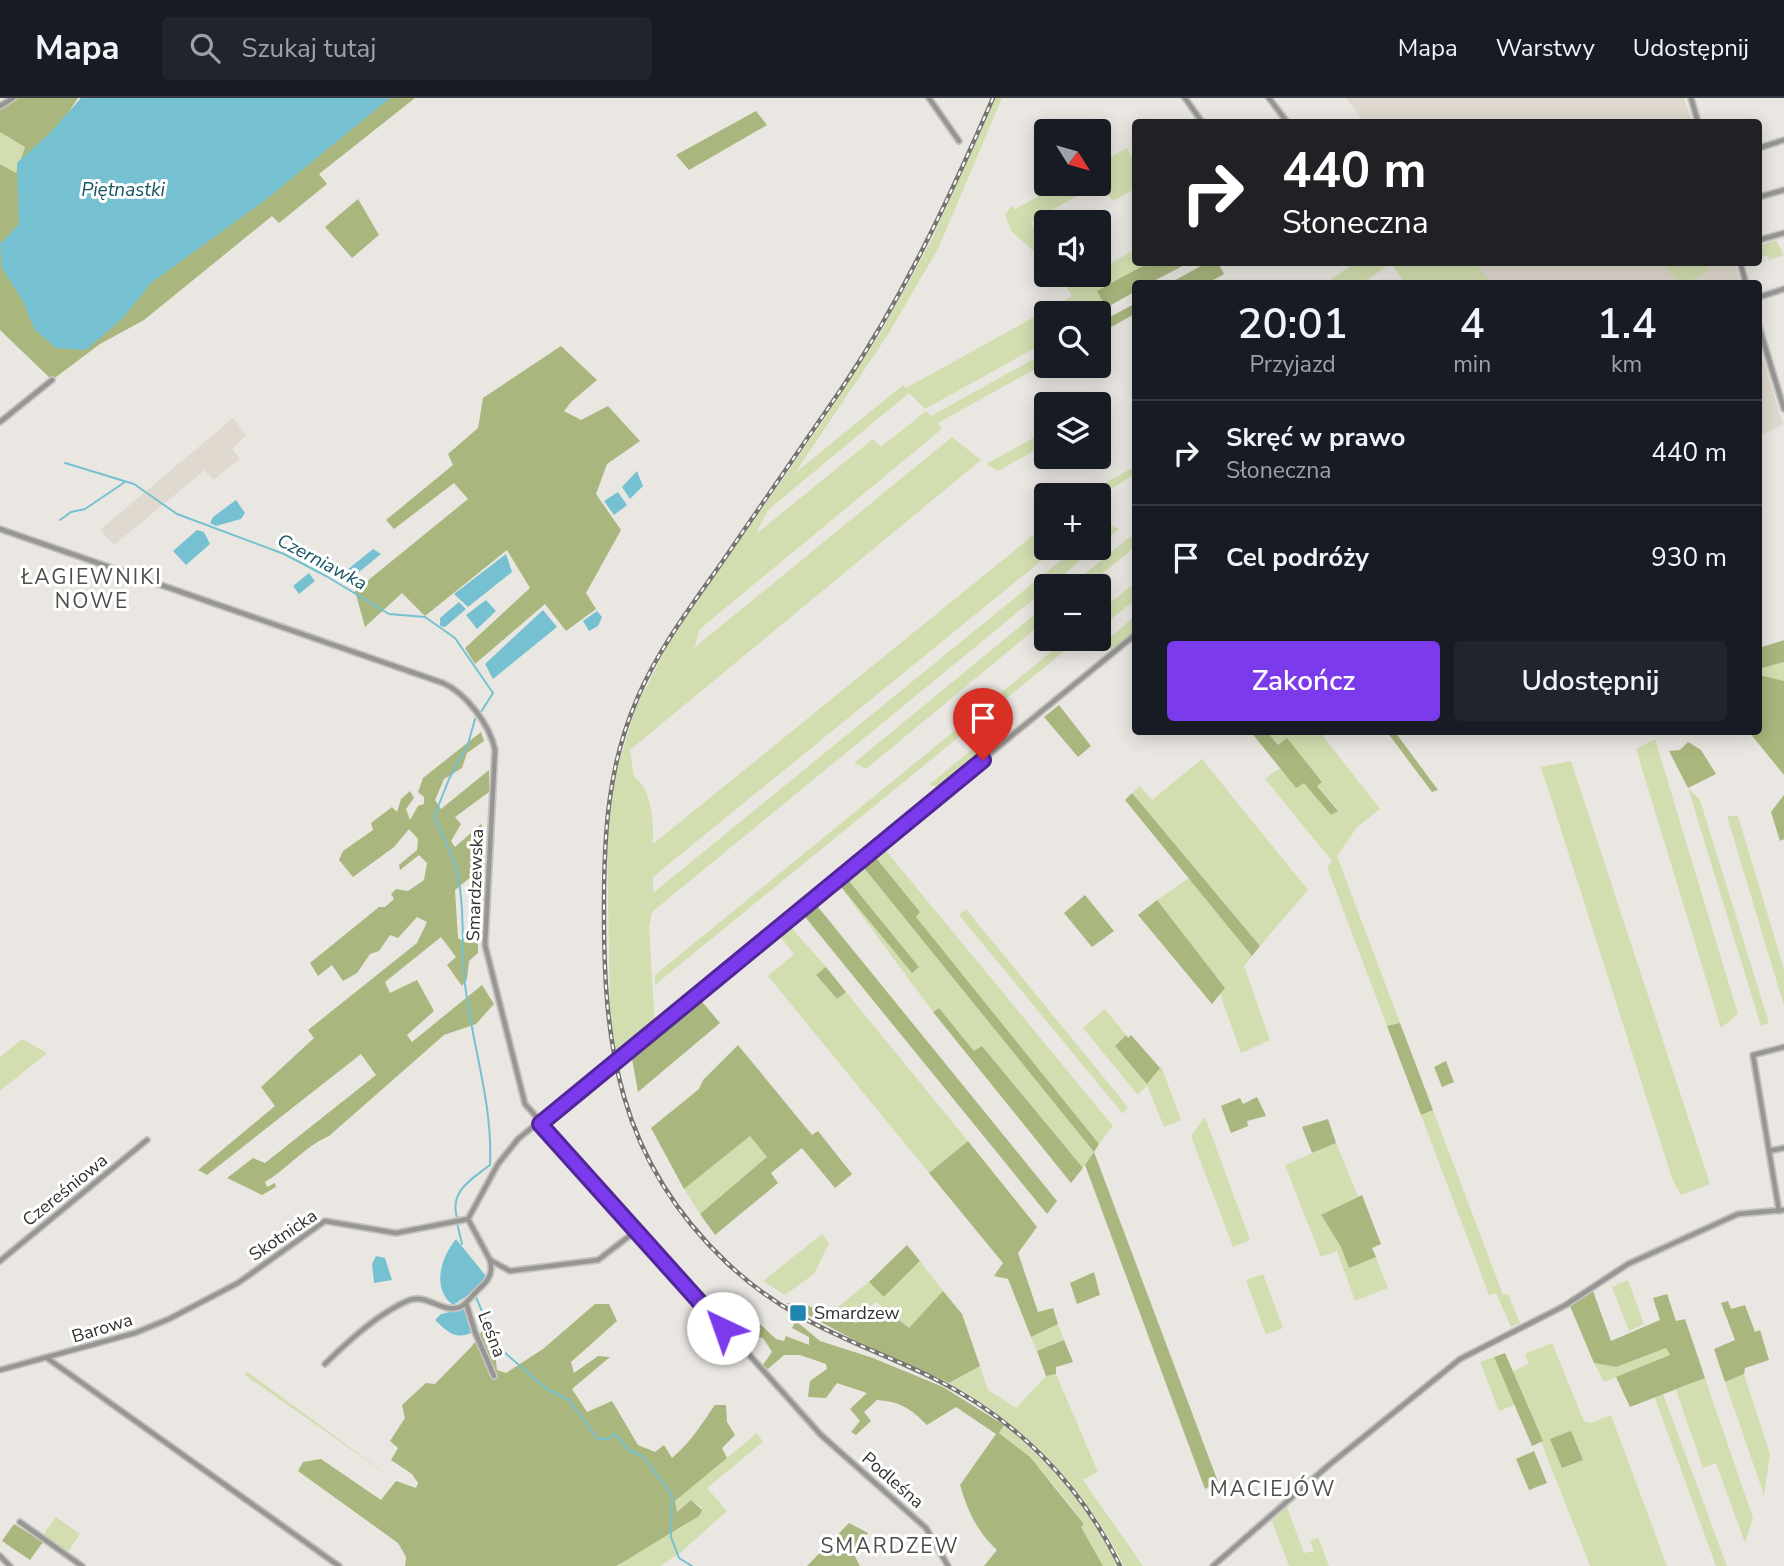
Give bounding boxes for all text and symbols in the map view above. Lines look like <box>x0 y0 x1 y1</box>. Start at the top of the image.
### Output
search box <box>162 17 652 80</box>
text: Mapa <box>35 26 120 71</box>
icon: search <box>186 29 224 67</box>
text: Szukaj tutaj <box>242 31 376 66</box>
text: Mapa <box>1398 32 1458 64</box>
text: Warstwy <box>1496 32 1595 64</box>
text: Udostępnij <box>1633 32 1749 64</box>
north arrow <box>1034 119 1111 196</box>
map controls <box>1034 119 1111 651</box>
text: 440 m <box>1282 137 1426 204</box>
icon: right <box>1167 147 1258 238</box>
water label: Piętnastki <box>81 177 165 203</box>
text: Słoneczna <box>1282 201 1429 244</box>
button: sound <box>1034 210 1111 287</box>
text: 20:01 <box>1237 296 1348 353</box>
text: 4 <box>1460 296 1485 353</box>
text: 1.4 <box>1596 296 1657 353</box>
button: search <box>1034 301 1111 378</box>
text: Przyjazd <box>1249 349 1336 380</box>
text: min <box>1453 349 1491 380</box>
text: km <box>1611 349 1642 380</box>
button: layers <box>1034 392 1111 469</box>
text: Skręć w prawo <box>1226 420 1406 455</box>
icon: right <box>1167 434 1205 472</box>
text: 440 m <box>1651 435 1727 470</box>
text: Słoneczna <box>1226 455 1331 486</box>
button: + <box>1034 483 1111 560</box>
water label: Czerniawka <box>272 527 372 597</box>
icon: arrive <box>1167 539 1205 577</box>
text: Cel podróży <box>1226 540 1369 575</box>
text: 930 m <box>1651 540 1727 575</box>
district label: ŁAGIEWNIKI NOWE <box>20 563 163 615</box>
button: − <box>1034 574 1111 651</box>
button: Zakończ <box>1167 641 1440 721</box>
button: Udostępnij <box>1454 641 1727 721</box>
pin <box>953 688 1013 760</box>
icon: arrive <box>964 699 1002 737</box>
street label: Smardzewska <box>461 828 489 942</box>
street label: Czereśniowa <box>17 1148 113 1232</box>
street label: Skotnicka <box>244 1203 322 1267</box>
position arrow <box>686 1291 760 1365</box>
place label: Smardzew <box>814 1301 900 1325</box>
marker: Smardzew <box>788 1303 808 1323</box>
street label: Barowa <box>69 1307 135 1349</box>
street label: Leśna <box>472 1307 512 1361</box>
street label: Podleśna <box>857 1446 929 1514</box>
district label: MACIEJÓW <box>1210 1475 1336 1503</box>
district label: SMARDZEW <box>820 1532 960 1560</box>

